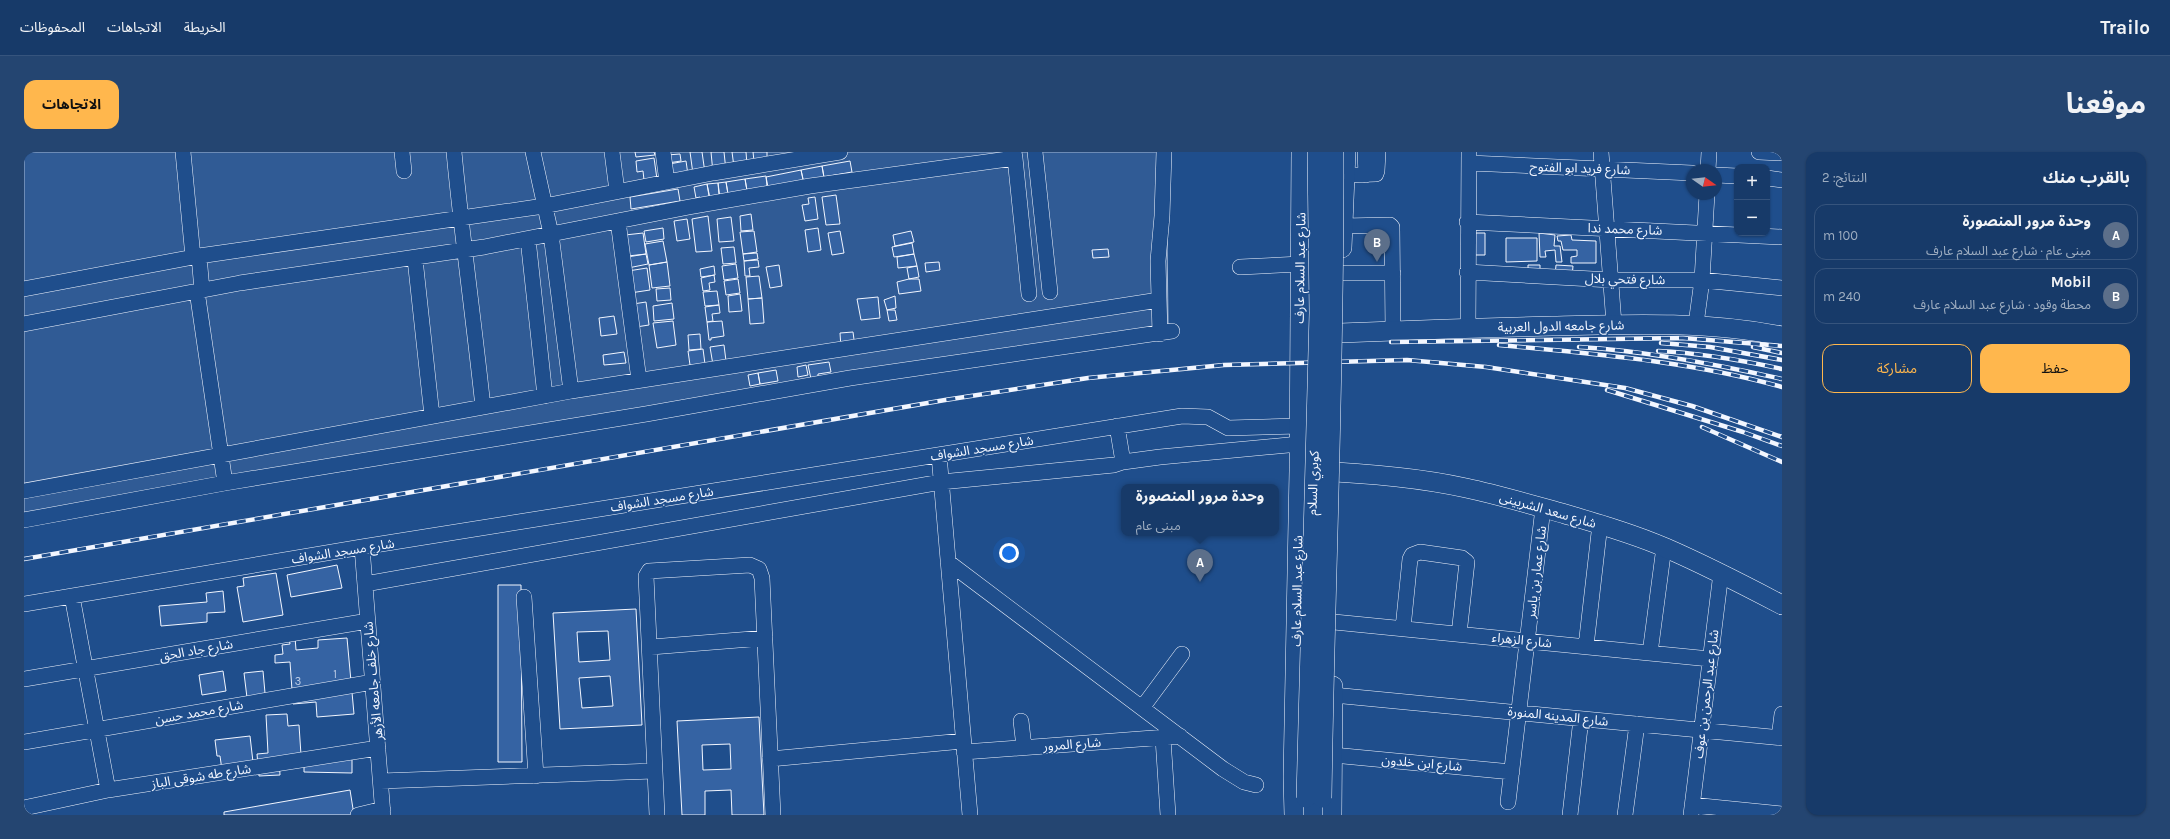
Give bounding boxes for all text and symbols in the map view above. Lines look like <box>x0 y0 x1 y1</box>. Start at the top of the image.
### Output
text: Trailo <box>2100 17 2150 39</box>
text: المحفوظات <box>20 19 85 36</box>
text: الاتجاهات <box>107 19 162 36</box>
text: الخريطة <box>184 19 226 36</box>
button: الاتجاهات <box>24 80 119 129</box>
text: موقعنا <box>2066 87 2146 120</box>
street label: شارع فريد ابو الفتوح <box>1529 159 1631 180</box>
north arrow <box>1686 164 1722 200</box>
map controls <box>1734 164 1770 236</box>
button: + <box>1734 164 1770 200</box>
text: بالقرب منك <box>2043 167 2130 187</box>
text: النتائج: 2 <box>1822 170 1867 185</box>
button: − <box>1734 200 1770 236</box>
street label: شارع عبد السلام عارف <box>1292 212 1311 324</box>
text: وحدة مرور المنصورة <box>1963 212 2091 230</box>
street label: شارع محمد ندا <box>1587 220 1663 241</box>
text: 100 m <box>1823 228 1858 243</box>
text: A <box>2112 228 2120 243</box>
pin: B <box>1364 229 1390 262</box>
text: مبنى عام · شارع عبد السلام عارف <box>1926 243 2091 258</box>
street label: شارع فتحي بلال <box>1585 271 1665 290</box>
text: Mobil <box>2051 273 2091 291</box>
text: 240 m <box>1823 289 1861 304</box>
text: B <box>2112 289 2120 304</box>
text: محطة وقود · شارع عبد السلام عارف <box>1913 297 2091 312</box>
street label: شارع جامعه الدول العربية <box>1497 317 1625 338</box>
button: مشاركة <box>1822 344 1972 393</box>
button: حفظ <box>1980 344 2130 393</box>
street label: شارع مسجد الشواف <box>929 432 1035 467</box>
street label: كوبري السلام <box>1304 450 1325 516</box>
street label: شارع مسجد الشواف <box>609 483 715 518</box>
popup <box>1121 484 1279 536</box>
text: وحدة مرور المنصورة <box>1136 487 1264 505</box>
street label: شارع سعد الشربينى <box>1497 489 1598 534</box>
text: مبنى عام <box>1136 518 1181 533</box>
street label: شارع عمار بن ياسر <box>1523 525 1552 621</box>
street label: شارع مسجد الشواف <box>290 535 396 570</box>
street label: شارع عبد السلام عارف <box>1289 535 1308 647</box>
your location <box>999 543 1019 563</box>
pin: A <box>1187 549 1213 582</box>
street label: شارع خلف جامعه الأزهر <box>360 621 389 742</box>
street label: شارع الزهراء <box>1491 629 1553 654</box>
street label: شارع عبد الرحمن بن عوف <box>1691 629 1724 760</box>
street label: شارع جاد الحق <box>158 636 234 667</box>
house number: 1 <box>333 668 337 681</box>
house number: 3 <box>295 675 301 688</box>
street label: شارع محمد حسن <box>154 697 245 730</box>
street label: شارع المدينه المنورة <box>1507 703 1609 732</box>
street label: شارع المرور <box>1041 734 1102 757</box>
street label: شارع ابن خلدون <box>1381 752 1463 777</box>
street label: شارع طه شوقى الباز <box>149 761 252 794</box>

